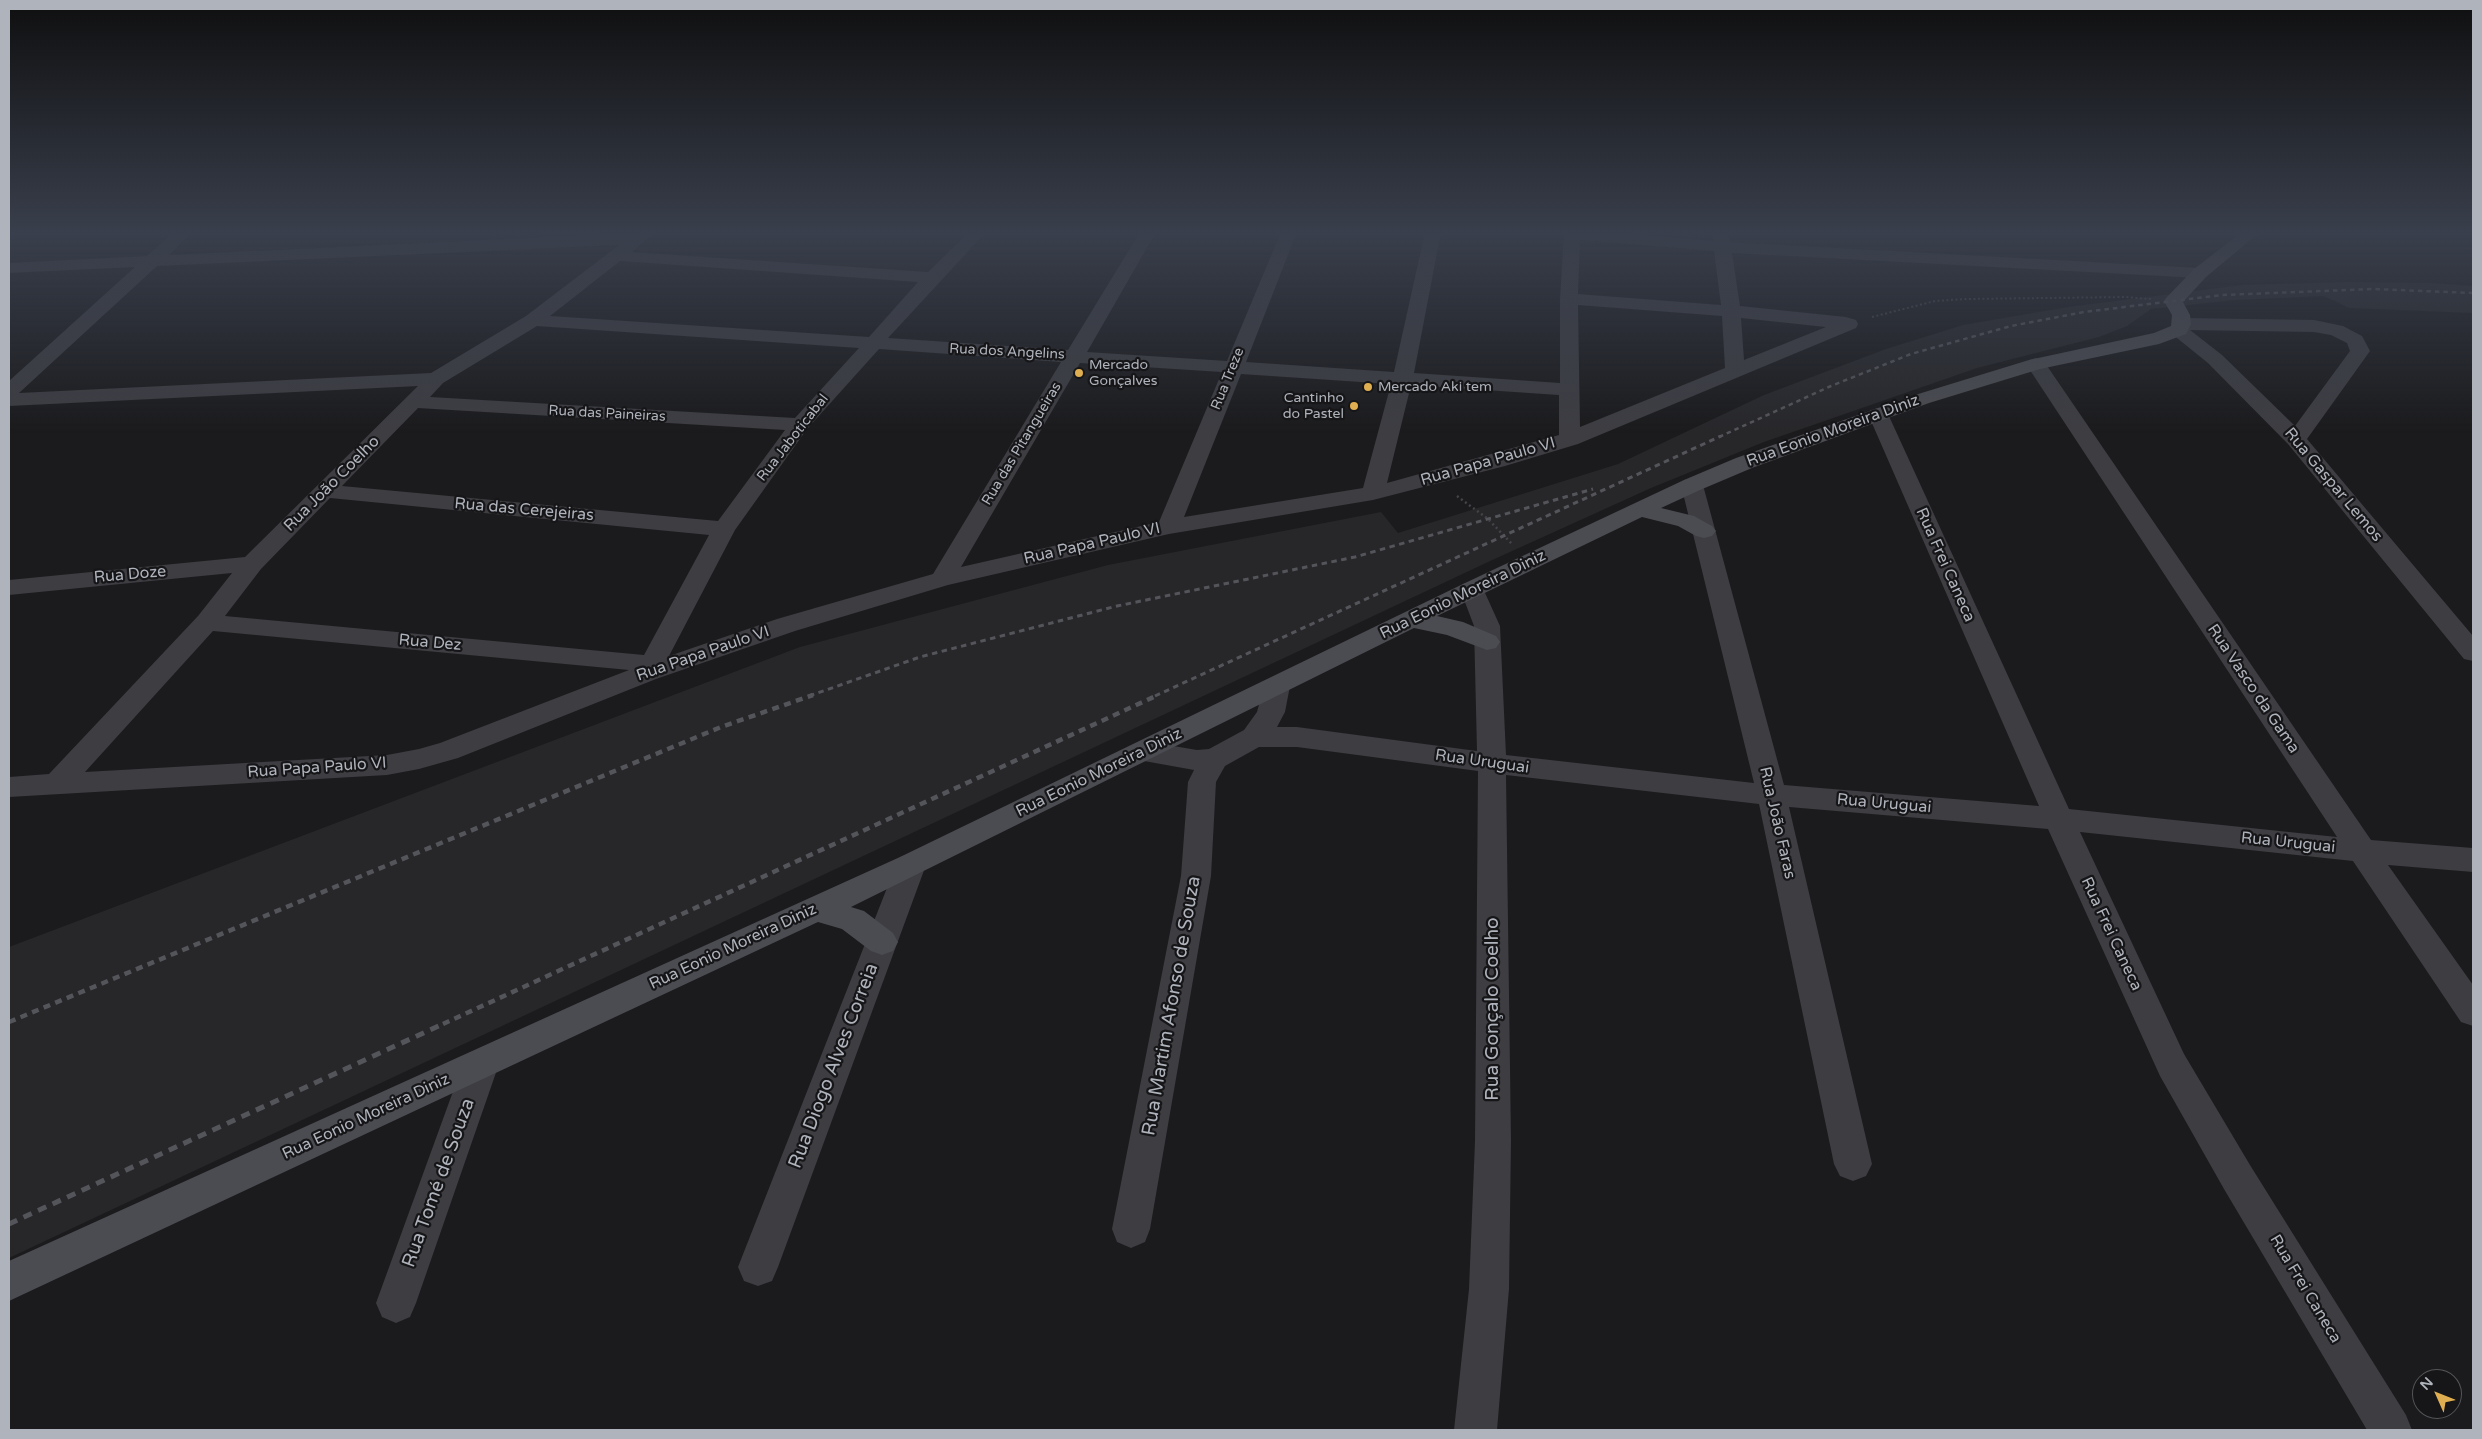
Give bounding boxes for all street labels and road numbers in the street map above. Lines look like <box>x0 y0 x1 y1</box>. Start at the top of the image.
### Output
street label: Rua dos Angelins <box>949 341 1065 363</box>
street label: Rua Treze <box>1208 345 1248 413</box>
street label: Rua das Pitangueiras <box>979 380 1065 508</box>
street label: Rua Jaboticabal <box>754 391 832 485</box>
street label: Rua Eonio Moreira Diniz <box>1744 391 1922 471</box>
street label: Rua das Paineiras <box>548 403 666 425</box>
street label: Rua Gaspar Lemos <box>2280 424 2386 546</box>
street label: Rua João Coelho <box>280 432 384 536</box>
street label: Rua Papa Paulo VI <box>1418 434 1558 490</box>
street label: Rua das Cerejeiras <box>453 494 595 526</box>
street label: Rua Frei Caneca <box>1911 505 1979 625</box>
street label: Rua Papa Paulo VI <box>1022 519 1162 569</box>
street label: Rua Eonio Moreira Diniz <box>1377 546 1549 644</box>
street label: Rua Doze <box>93 562 167 588</box>
street label: Rua Vasco da Gama <box>2203 621 2303 757</box>
street label: Rua Papa Paulo VI <box>634 622 772 686</box>
street label: Rua Dez <box>398 631 462 655</box>
street label: Rua Eonio Moreira Diniz <box>1013 724 1185 822</box>
street label: Rua Uruguai <box>1434 746 1530 778</box>
street label: Rua Papa Paulo VI <box>247 754 387 782</box>
street label: Rua João Faras <box>1755 765 1799 881</box>
street label: Rua Uruguai <box>1836 790 1932 818</box>
street label: Rua Uruguai <box>2240 828 2336 858</box>
street label: Rua Martim Afonso de Souza <box>1138 874 1206 1138</box>
street label: Rua Frei Caneca <box>2076 874 2146 994</box>
street label: Rua Eonio Moreira Diniz <box>646 900 820 994</box>
street label: Rua Gonçalo Coelho <box>1482 917 1504 1101</box>
street label: Rua Diogo Alves Correia <box>784 960 884 1172</box>
street label: Rua Eonio Moreira Diniz <box>279 1070 453 1164</box>
street label: Rua Tomé de Souza <box>398 1095 480 1271</box>
street label: Rua Frei Caneca <box>2265 1231 2345 1347</box>

